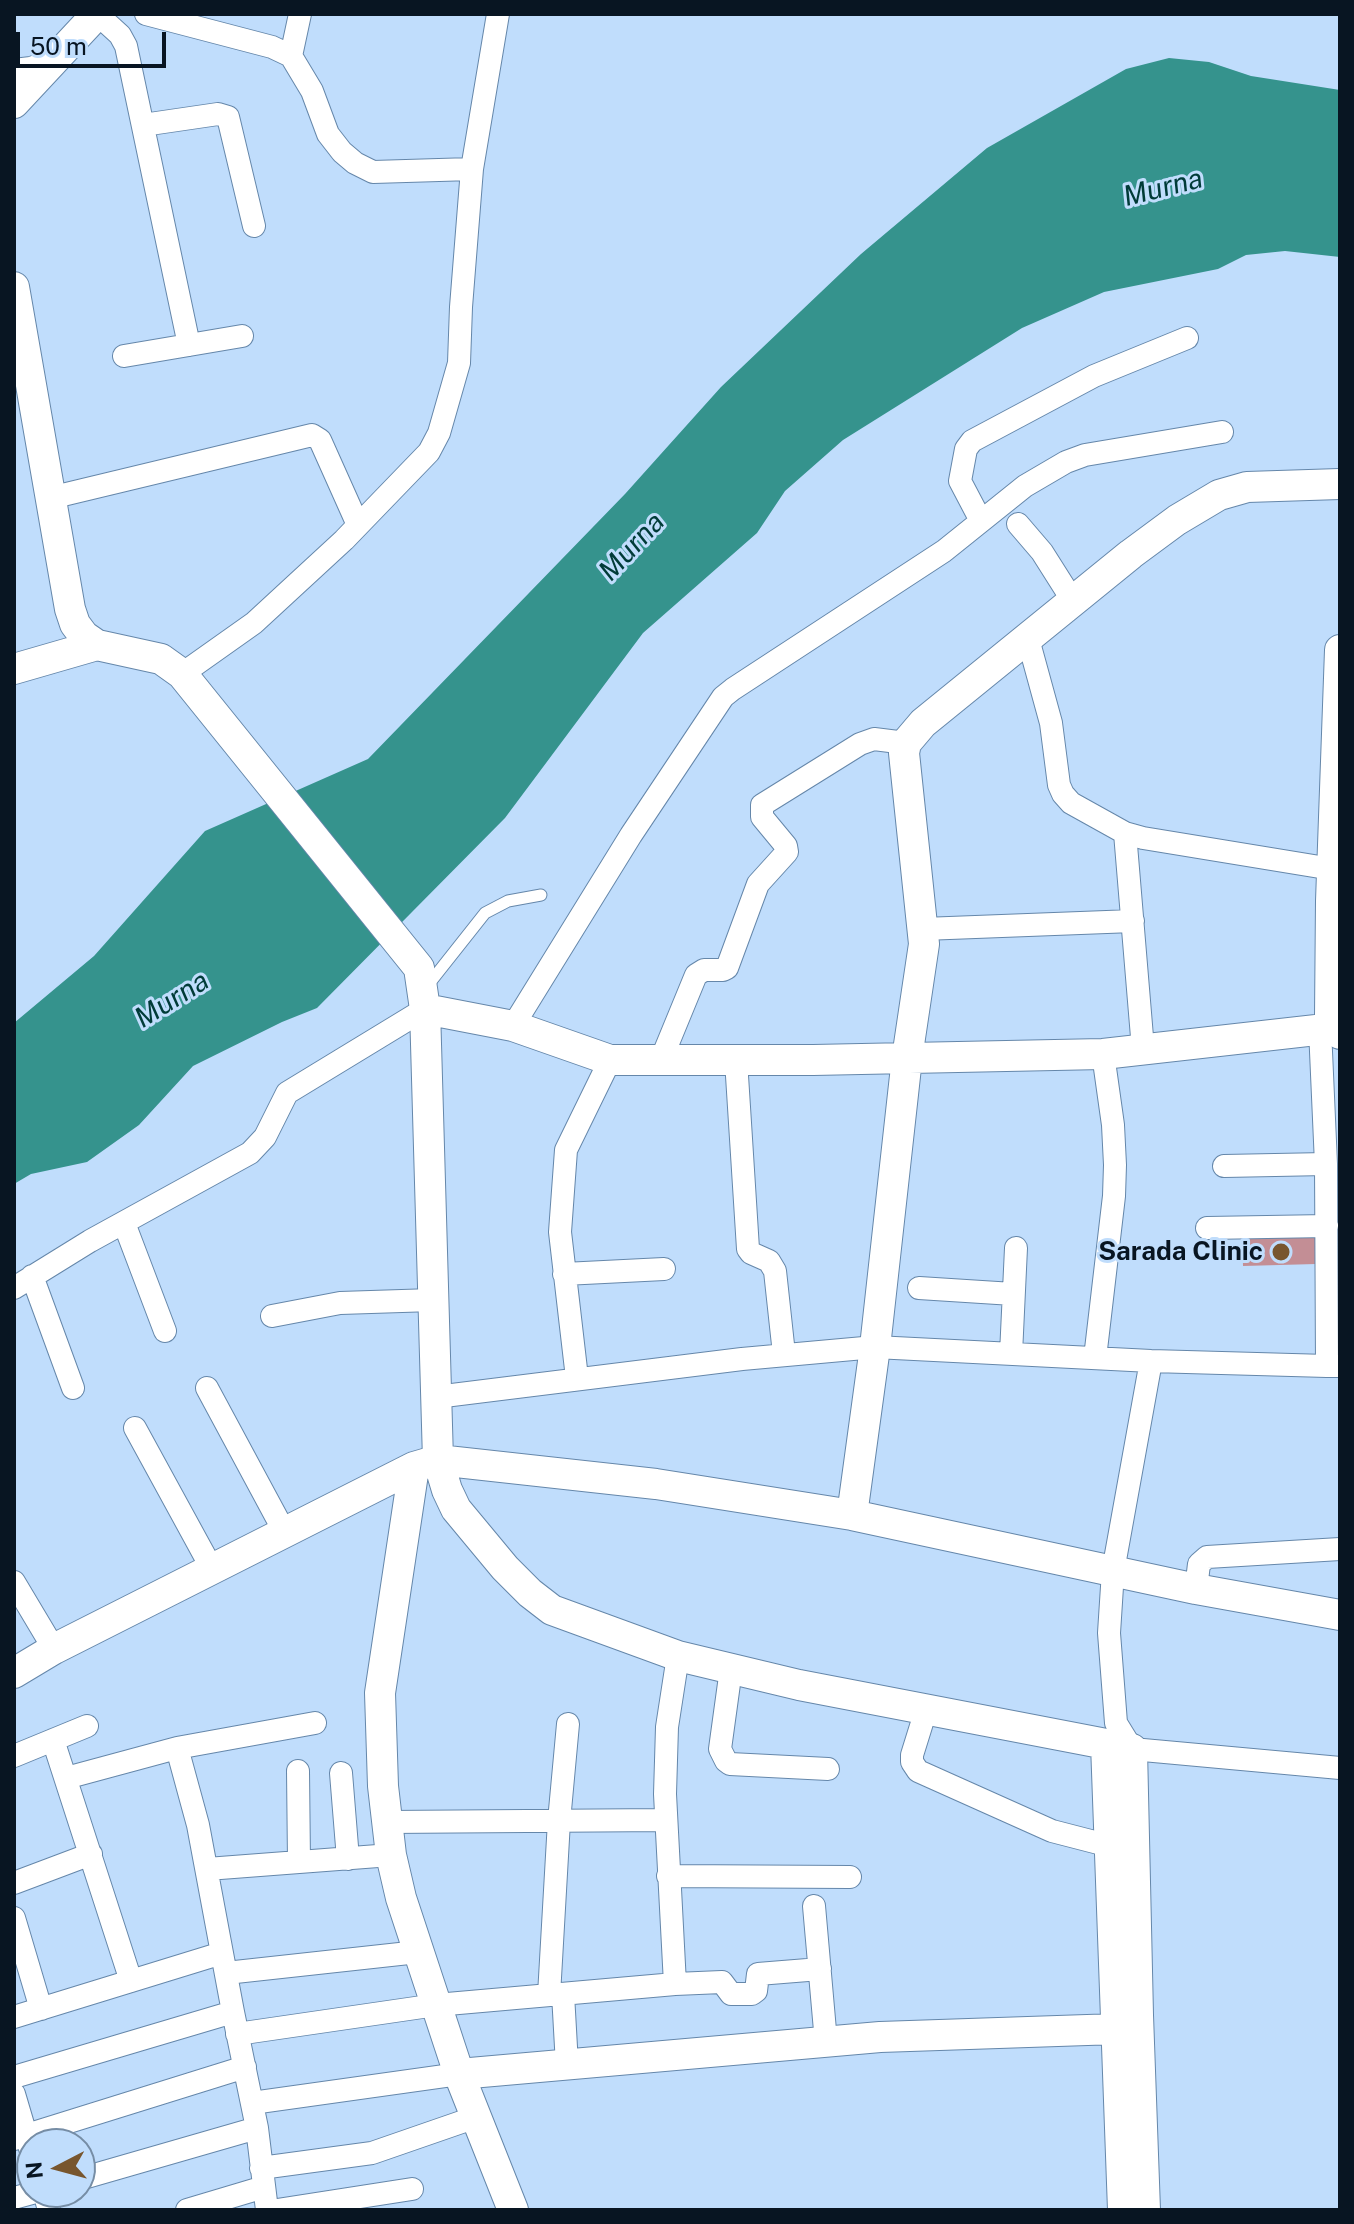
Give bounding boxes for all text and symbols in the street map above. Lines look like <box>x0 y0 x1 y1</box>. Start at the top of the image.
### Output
scale bar <box>20 16 170 66</box>
text: 50 m <box>30 32 87 60</box>
water label: Murna <box>1120 162 1206 214</box>
water label: Murna <box>592 506 672 588</box>
water label: Murna <box>129 964 215 1036</box>
place label: Sarada Clinic <box>1098 1236 1263 1268</box>
marker: Sarada Clinic <box>1270 1241 1292 1263</box>
north arrow <box>16 2128 96 2208</box>
text: N <box>20 2160 48 2180</box>

